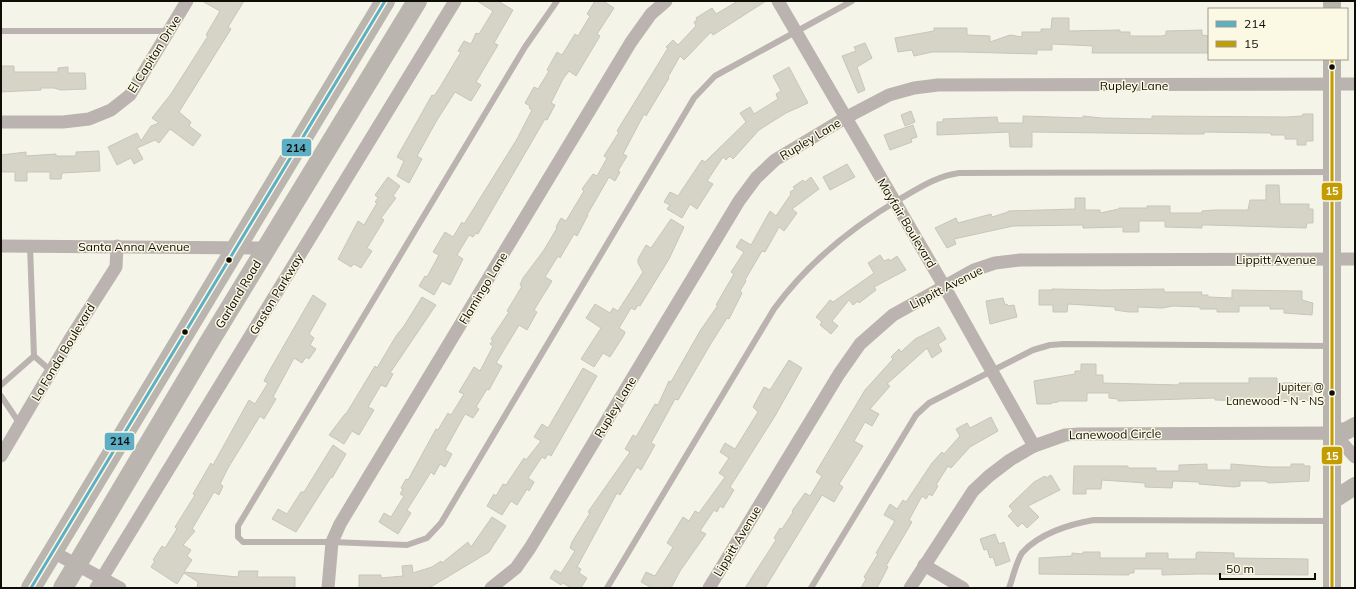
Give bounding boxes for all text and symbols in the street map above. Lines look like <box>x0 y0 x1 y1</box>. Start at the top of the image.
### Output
legend <box>1208 8 1348 60</box>
street label: El Capitan Drive <box>124 12 184 96</box>
text: 214 <box>1244 16 1266 31</box>
text: 15 <box>1244 36 1258 51</box>
unlabelled marker <box>1327 62 1337 72</box>
street label: Rupley Lane <box>1100 78 1168 93</box>
street label: Rupley Lane <box>777 115 843 163</box>
line badge: 214 <box>281 138 312 157</box>
text: 214 <box>286 141 306 155</box>
street label: Mayfair Boulevard <box>874 176 940 270</box>
line badge: 15 <box>1321 182 1343 201</box>
text: 15 <box>1325 184 1339 198</box>
street label: Santa Anna Avenue <box>78 239 190 254</box>
street label: Flamingo Lane <box>456 249 510 327</box>
street label: Gaston Parkway <box>246 250 306 337</box>
street label: Lippitt Avenue <box>1236 252 1316 267</box>
unlabelled marker <box>224 255 234 265</box>
street label: Garland Road <box>212 257 264 331</box>
street label: Lippitt Avenue <box>907 262 985 312</box>
street label: La Fonda Boulevard <box>28 301 98 403</box>
unlabelled marker <box>180 327 190 337</box>
street label: Rupley Lane <box>591 374 639 440</box>
place label: Jupiter @ Lanewood - N - NS <box>1226 380 1324 408</box>
marker: Jupiter @ Lanewood - N - NS <box>1327 388 1337 398</box>
street label: Lanewood Circle <box>1069 426 1161 442</box>
line badge: 214 <box>104 432 135 451</box>
text: 214 <box>110 434 130 448</box>
line badge: 15 <box>1321 446 1343 465</box>
text: 15 <box>1325 449 1339 463</box>
street label: Lippitt Avenue <box>710 503 764 579</box>
scale bar <box>1220 555 1315 581</box>
text: 50 m <box>1226 561 1254 576</box>

